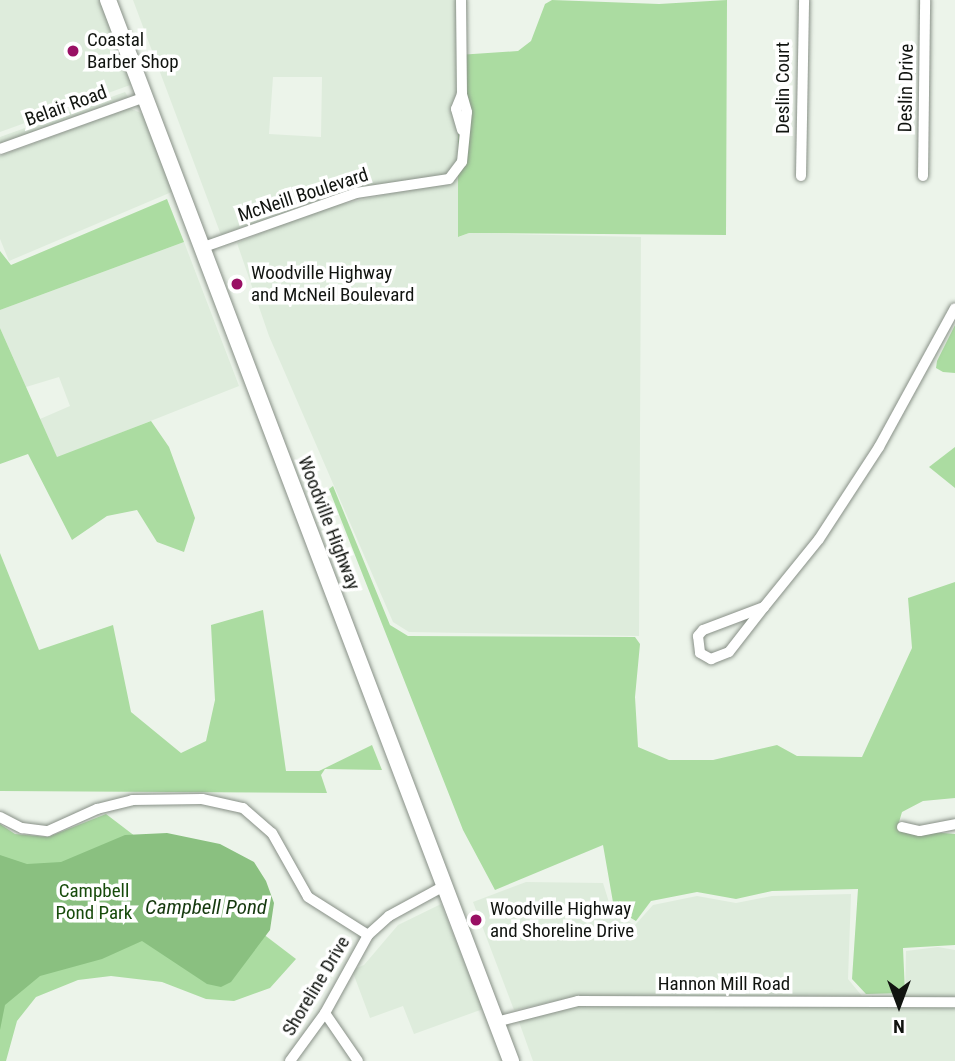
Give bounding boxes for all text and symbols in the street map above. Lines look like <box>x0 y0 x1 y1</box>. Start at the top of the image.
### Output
place label: Coastal Barber Shop <box>87 29 179 73</box>
street label: Deslin Court <box>772 42 794 134</box>
marker: Coastal Barber Shop <box>65 43 81 59</box>
street label: Deslin Drive <box>894 44 918 132</box>
street label: Belair Road <box>22 81 110 131</box>
street label: McNeill Boulevard <box>235 163 371 227</box>
place label: Woodville Highway and McNeil Boulevard <box>251 262 414 306</box>
marker: Woodville Highway and McNeil Boulevard <box>229 276 245 292</box>
street label: Woodville Highway <box>293 453 365 593</box>
park label: Campbell Pond Park <box>56 880 132 924</box>
water label: Campbell Pond <box>145 894 267 920</box>
place label: Woodville Highway and Shoreline Drive <box>490 898 634 942</box>
marker: Woodville Highway and Shoreline Drive <box>468 912 484 928</box>
street label: Shoreline Drive <box>277 932 355 1040</box>
north arrow <box>864 970 934 1040</box>
street label: Hannon Mill Road <box>658 973 790 995</box>
text: N <box>893 1015 905 1038</box>

